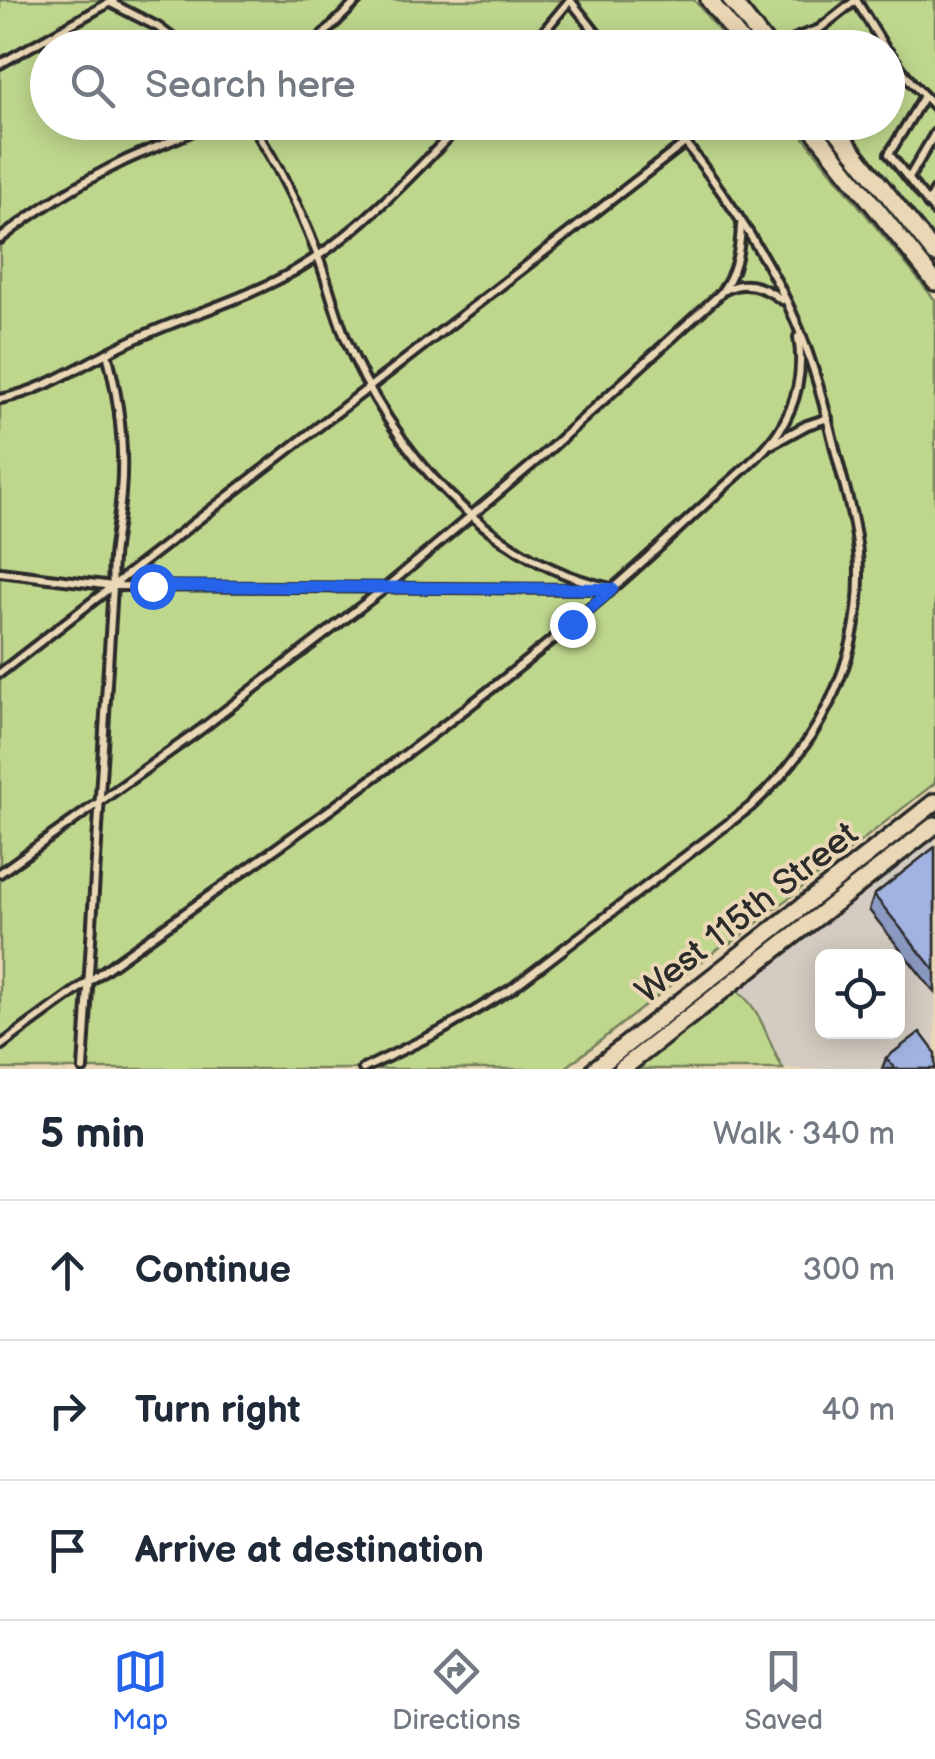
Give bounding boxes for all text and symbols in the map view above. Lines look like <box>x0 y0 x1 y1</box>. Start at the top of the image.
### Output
search box <box>30 30 905 140</box>
icon: search <box>65 58 120 113</box>
text: Search here <box>145 63 356 108</box>
route start <box>130 564 176 610</box>
route end <box>550 602 596 648</box>
street label: West 115th Street <box>627 813 867 1013</box>
map controls <box>815 949 905 1039</box>
button: locate <box>815 949 905 1039</box>
text: 5 min <box>40 1109 145 1160</box>
text: Walk · 340 m <box>713 1115 895 1154</box>
icon: ahead <box>40 1243 95 1298</box>
text: Continue <box>135 1248 291 1293</box>
text: 300 m <box>803 1251 895 1290</box>
icon: right <box>40 1383 95 1438</box>
text: Turn right <box>135 1388 300 1433</box>
text: 40 m <box>822 1391 895 1430</box>
icon: arrive <box>40 1523 95 1578</box>
text: Arrive at destination <box>135 1528 484 1573</box>
tab: Map <box>112 1644 168 1737</box>
tab: Directions <box>392 1644 521 1737</box>
tab: Saved <box>745 1644 823 1737</box>

